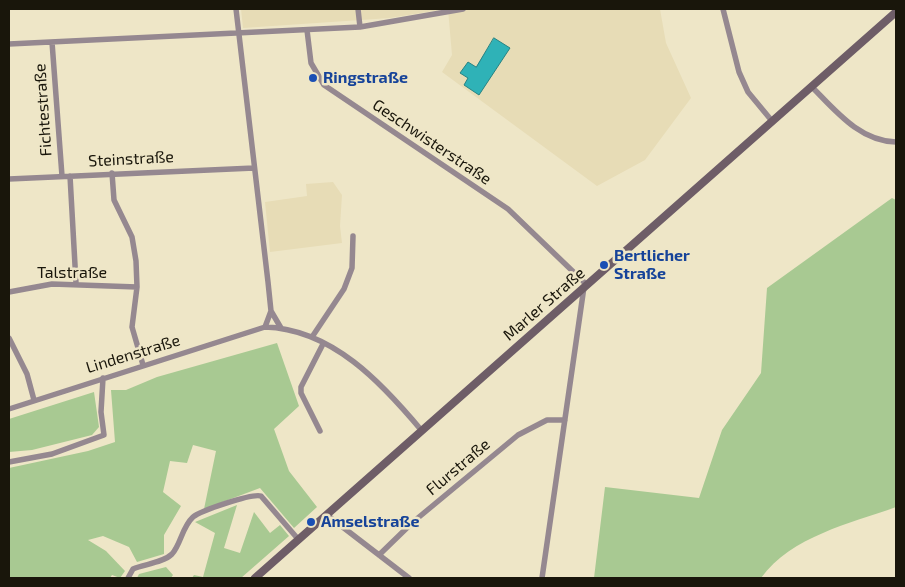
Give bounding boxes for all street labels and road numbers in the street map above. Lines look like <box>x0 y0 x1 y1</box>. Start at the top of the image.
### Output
street label: Fichtestraße <box>30 63 56 157</box>
street label: Geschwisterstraße <box>369 95 495 189</box>
street label: Steinstraße <box>88 147 174 171</box>
street label: Talstraße <box>37 263 107 283</box>
street label: Marler Straße <box>499 263 589 345</box>
street label: Lindenstraße <box>84 331 182 377</box>
street label: Flurstraße <box>422 435 494 499</box>

